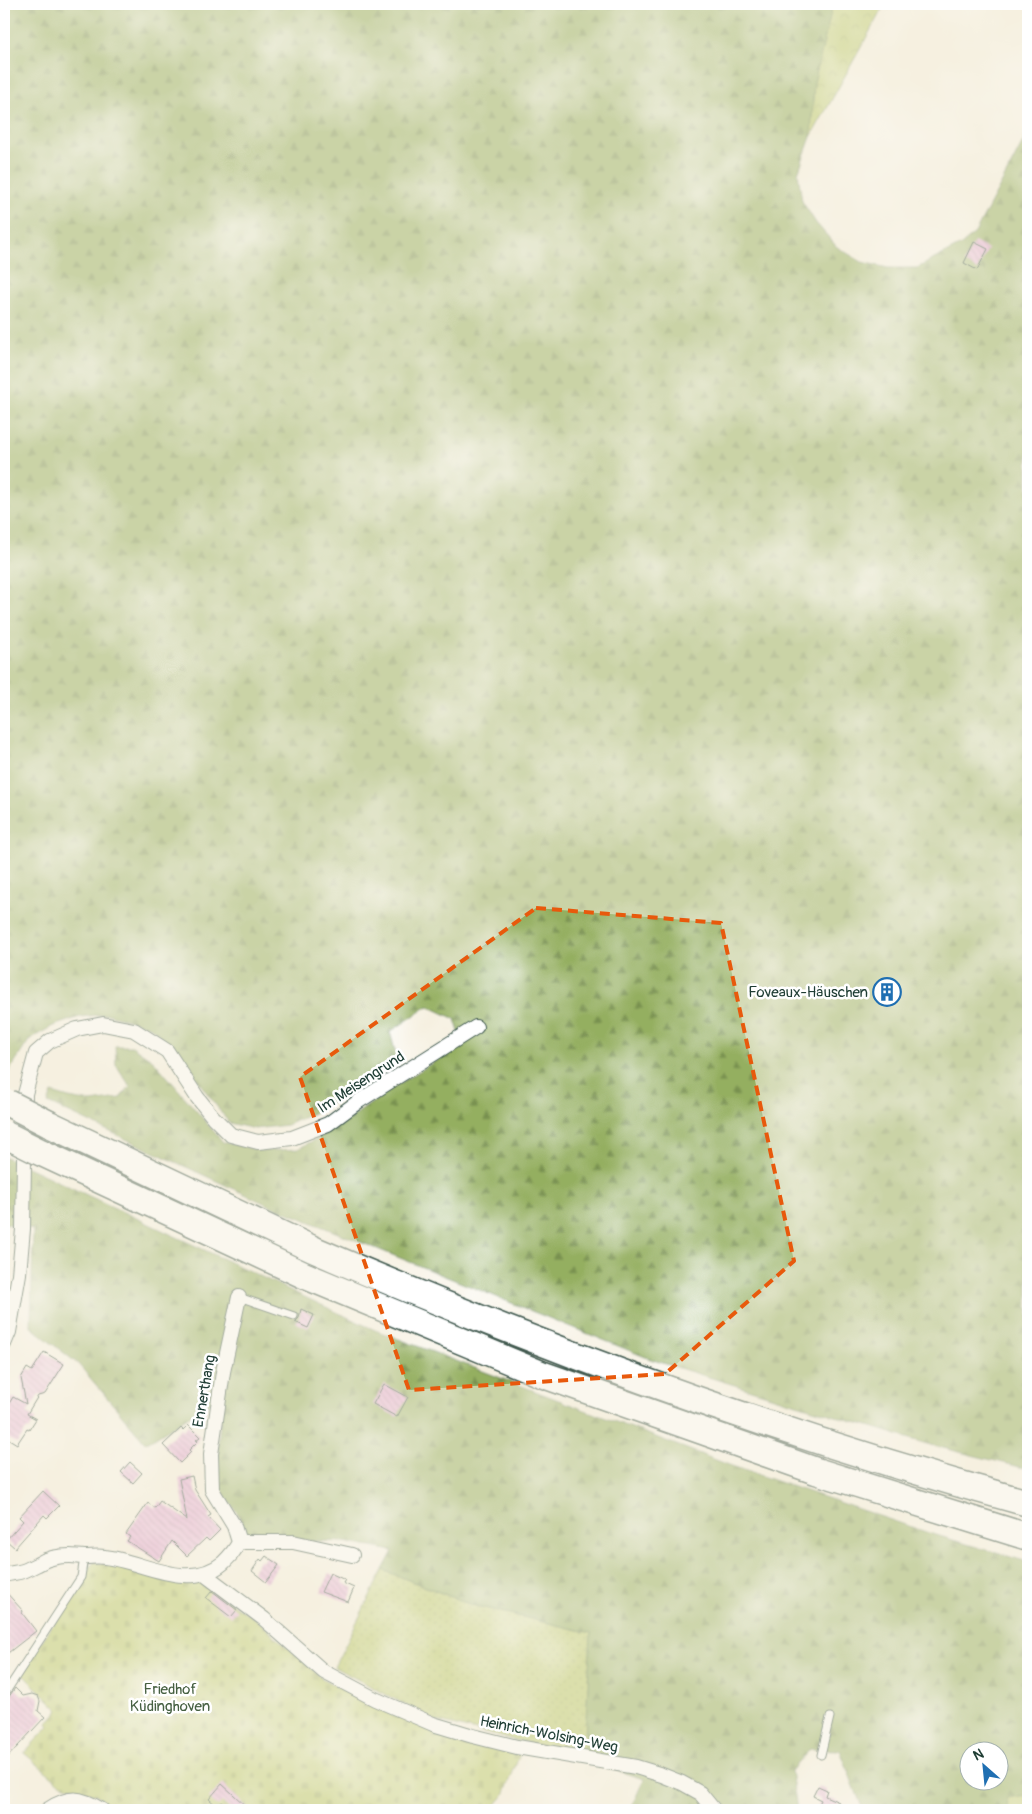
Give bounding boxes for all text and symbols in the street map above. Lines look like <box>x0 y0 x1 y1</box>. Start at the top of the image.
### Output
building icon: Foveaux-Häuschen <box>872 977 902 1007</box>
place label: Foveaux-Häuschen <box>748 983 868 1002</box>
street label: Im Meisengrund <box>314 1047 408 1118</box>
street label: Ennerthang <box>189 1353 220 1429</box>
park label: Friedhof Küdinghoven <box>130 1680 210 1716</box>
street label: Heinrich-Wolsing-Weg <box>478 1712 620 1757</box>
north arrow <box>960 1742 1010 1792</box>
text: N <box>970 1745 986 1765</box>

